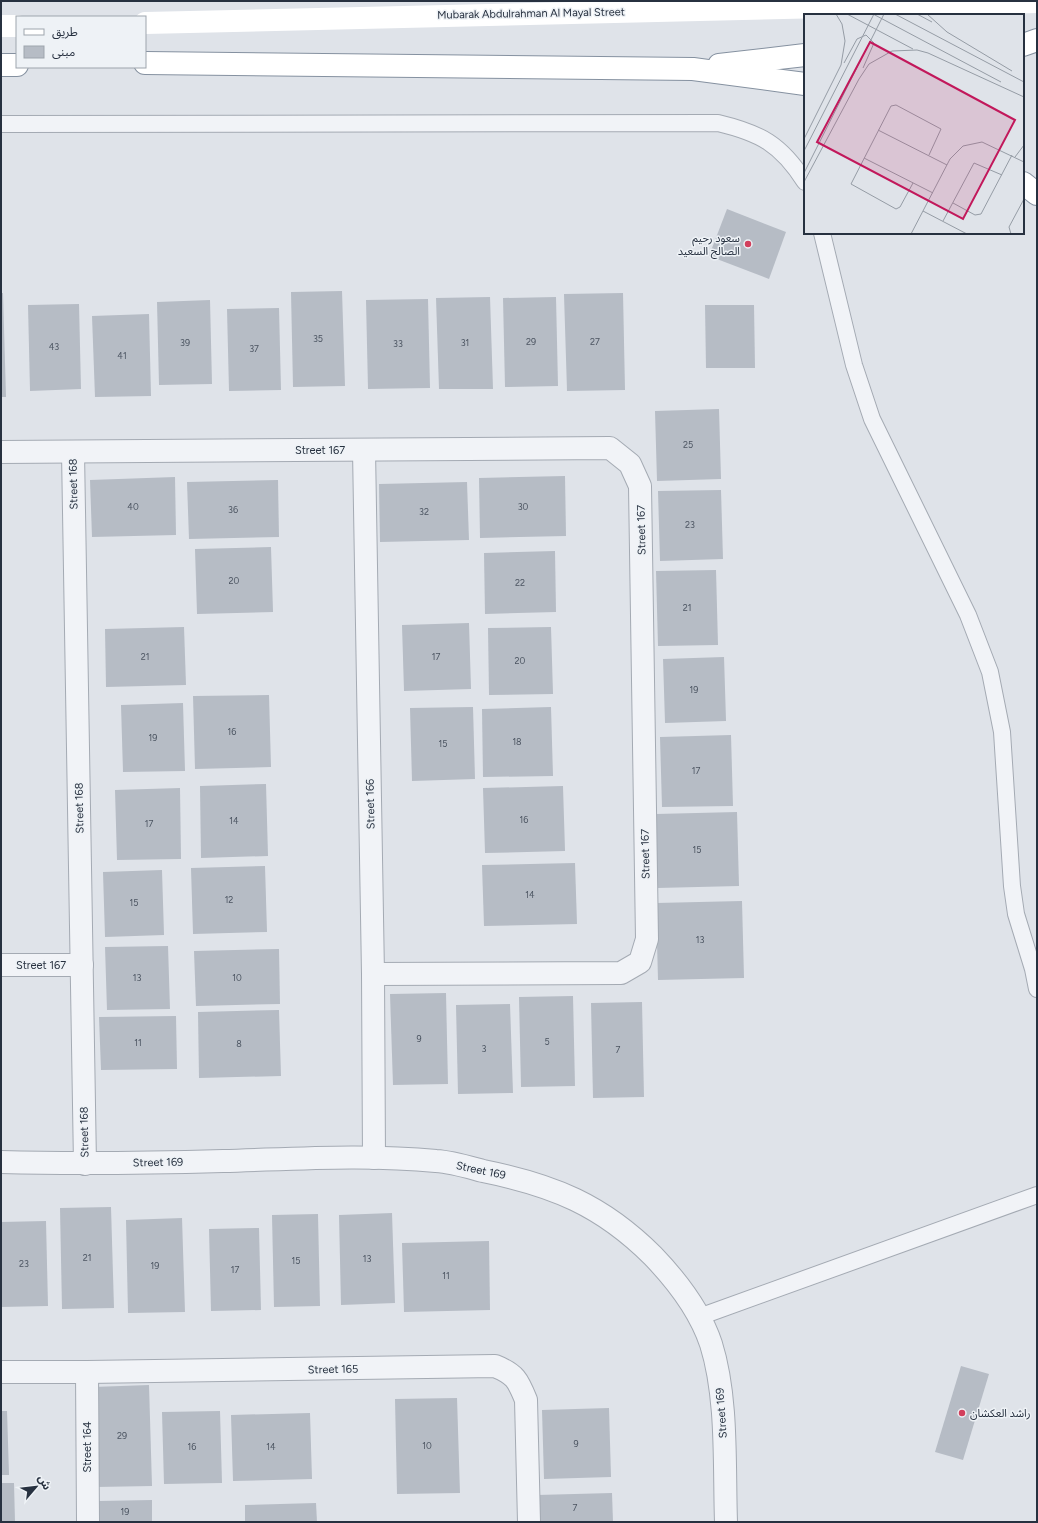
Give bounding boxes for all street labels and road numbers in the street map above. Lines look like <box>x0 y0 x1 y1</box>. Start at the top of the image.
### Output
street label: Mubarak Abdulrahman Al Mayal Street <box>437 5 625 22</box>
street label: Street 167 <box>295 444 345 457</box>
street label: Street 168 <box>67 458 80 510</box>
street label: Street 167 <box>635 505 648 555</box>
street label: Street 166 <box>364 779 377 829</box>
street label: Street 168 <box>73 782 86 834</box>
street label: Street 167 <box>639 829 652 879</box>
street label: Street 167 <box>16 959 66 972</box>
street label: Street 168 <box>78 1106 91 1158</box>
street label: Street 169 <box>133 1156 183 1169</box>
street label: Street 169 <box>455 1159 507 1182</box>
street label: Street 165 <box>308 1363 358 1376</box>
street label: Street 169 <box>713 1387 730 1439</box>
street label: Street 164 <box>81 1421 94 1473</box>

